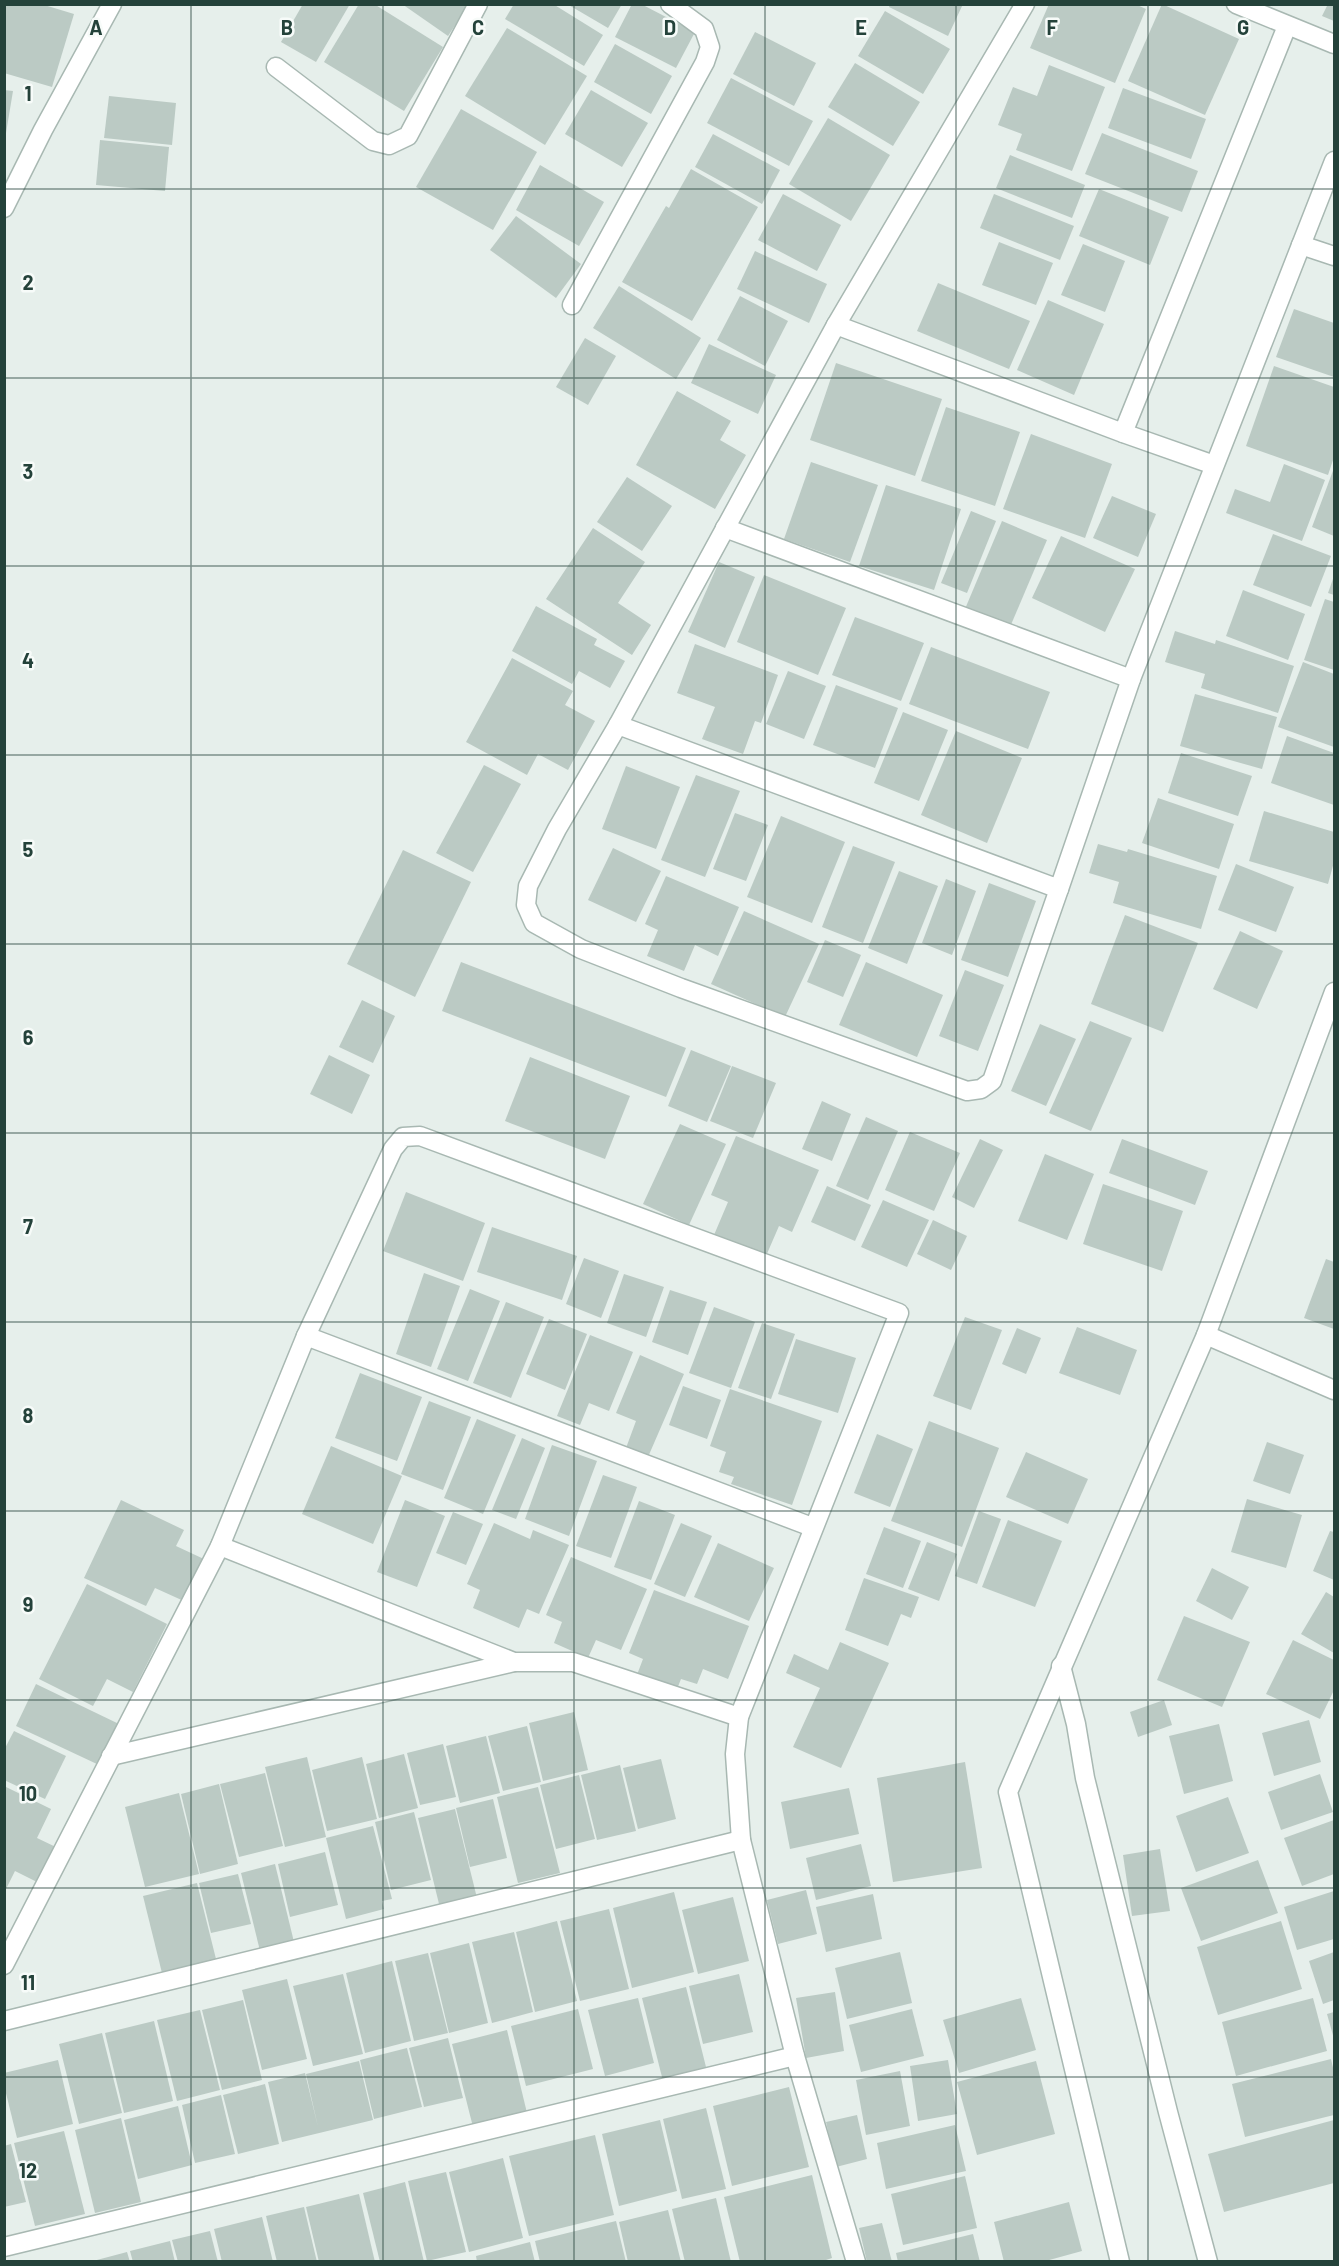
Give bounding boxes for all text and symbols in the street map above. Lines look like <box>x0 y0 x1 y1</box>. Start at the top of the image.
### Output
text: A <box>89 15 103 39</box>
text: B <box>281 15 293 39</box>
text: C <box>472 15 484 39</box>
text: D <box>664 15 676 39</box>
text: E <box>855 15 867 39</box>
text: F <box>1046 15 1058 39</box>
text: G <box>1237 15 1249 39</box>
text: 1 <box>24 81 32 105</box>
text: 2 <box>22 270 34 294</box>
text: 3 <box>23 459 33 483</box>
text: 4 <box>22 648 34 672</box>
text: 5 <box>23 837 34 861</box>
text: 6 <box>23 1025 34 1049</box>
text: 7 <box>23 1214 33 1238</box>
text: 8 <box>23 1403 34 1427</box>
text: 9 <box>23 1592 33 1616</box>
text: 10 <box>19 1781 37 1805</box>
text: 11 <box>21 1970 35 1994</box>
text: 12 <box>19 2158 37 2182</box>

